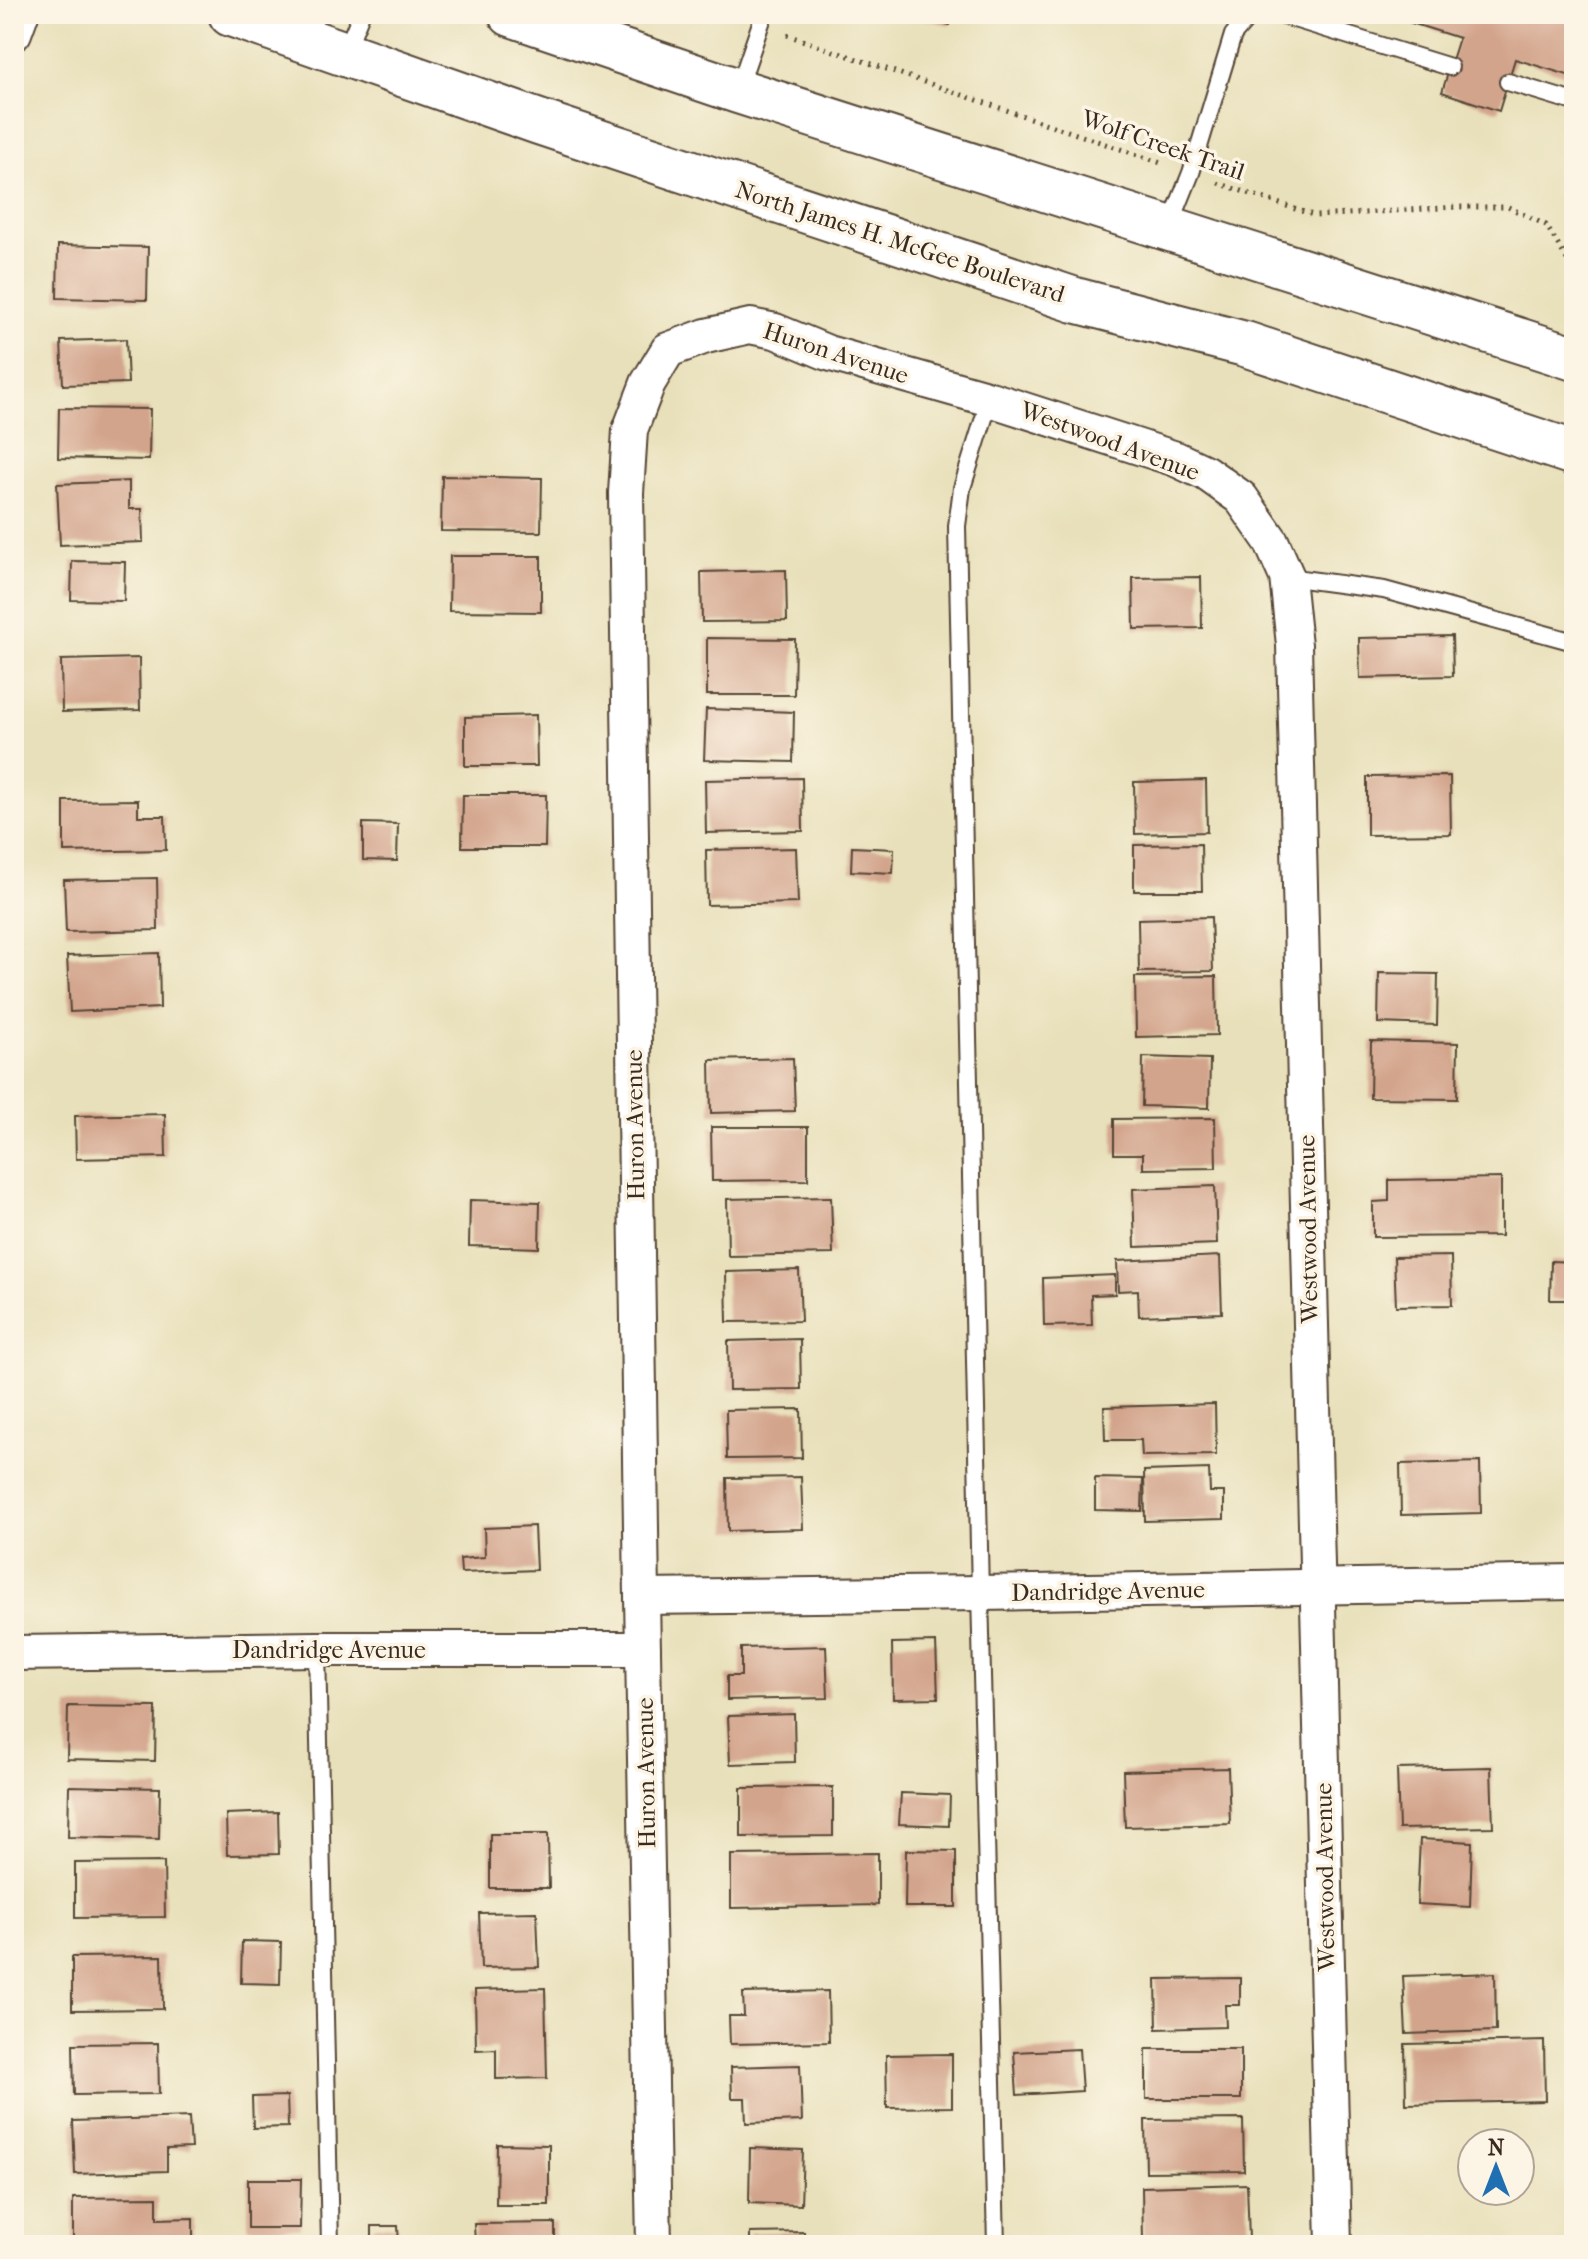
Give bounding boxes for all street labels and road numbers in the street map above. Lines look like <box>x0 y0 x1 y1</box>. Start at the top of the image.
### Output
street label: Wolf Creek Trail <box>1077 104 1248 186</box>
street label: North James H. McGee Boulevard <box>732 175 1069 309</box>
street label: Huron Avenue <box>760 316 912 390</box>
street label: Westwood Avenue <box>1016 395 1204 486</box>
street label: Huron Avenue <box>620 1049 650 1201</box>
street label: Westwood Avenue <box>1292 1134 1324 1325</box>
street label: Dandridge Avenue <box>1011 1575 1205 1607</box>
street label: Dandridge Avenue <box>232 1636 426 1664</box>
street label: Huron Avenue <box>631 1697 661 1849</box>
street label: Westwood Avenue <box>1309 1782 1341 1973</box>

